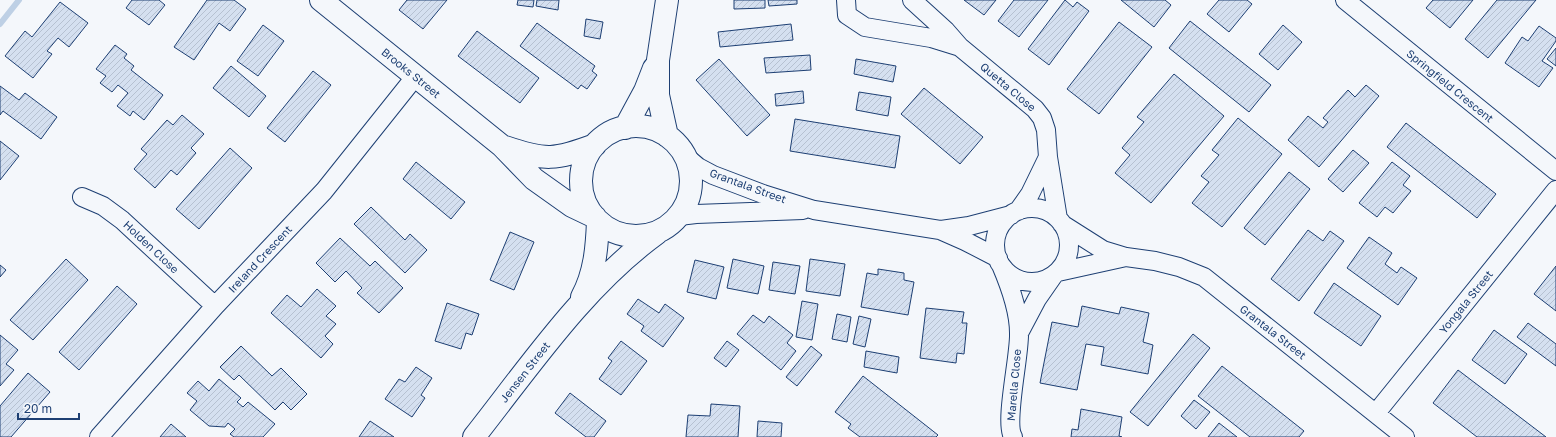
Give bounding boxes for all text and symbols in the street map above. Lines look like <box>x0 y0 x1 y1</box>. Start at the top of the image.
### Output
street label: Brooks Street <box>379 45 443 100</box>
street label: Springfield Crescent <box>1404 47 1496 125</box>
street label: Quetta Close <box>978 60 1039 114</box>
street label: Grantala Street <box>708 166 788 205</box>
street label: Holden Close <box>121 218 182 276</box>
street label: Ireland Crescent <box>225 222 294 295</box>
street label: Yongala Street <box>1436 267 1495 336</box>
street label: Grantala Street <box>1238 302 1309 361</box>
street label: Jensen Street <box>497 339 552 405</box>
street label: Marella Close <box>1004 349 1023 421</box>
scale bar <box>18 395 79 421</box>
text: 20 m <box>24 401 52 416</box>

